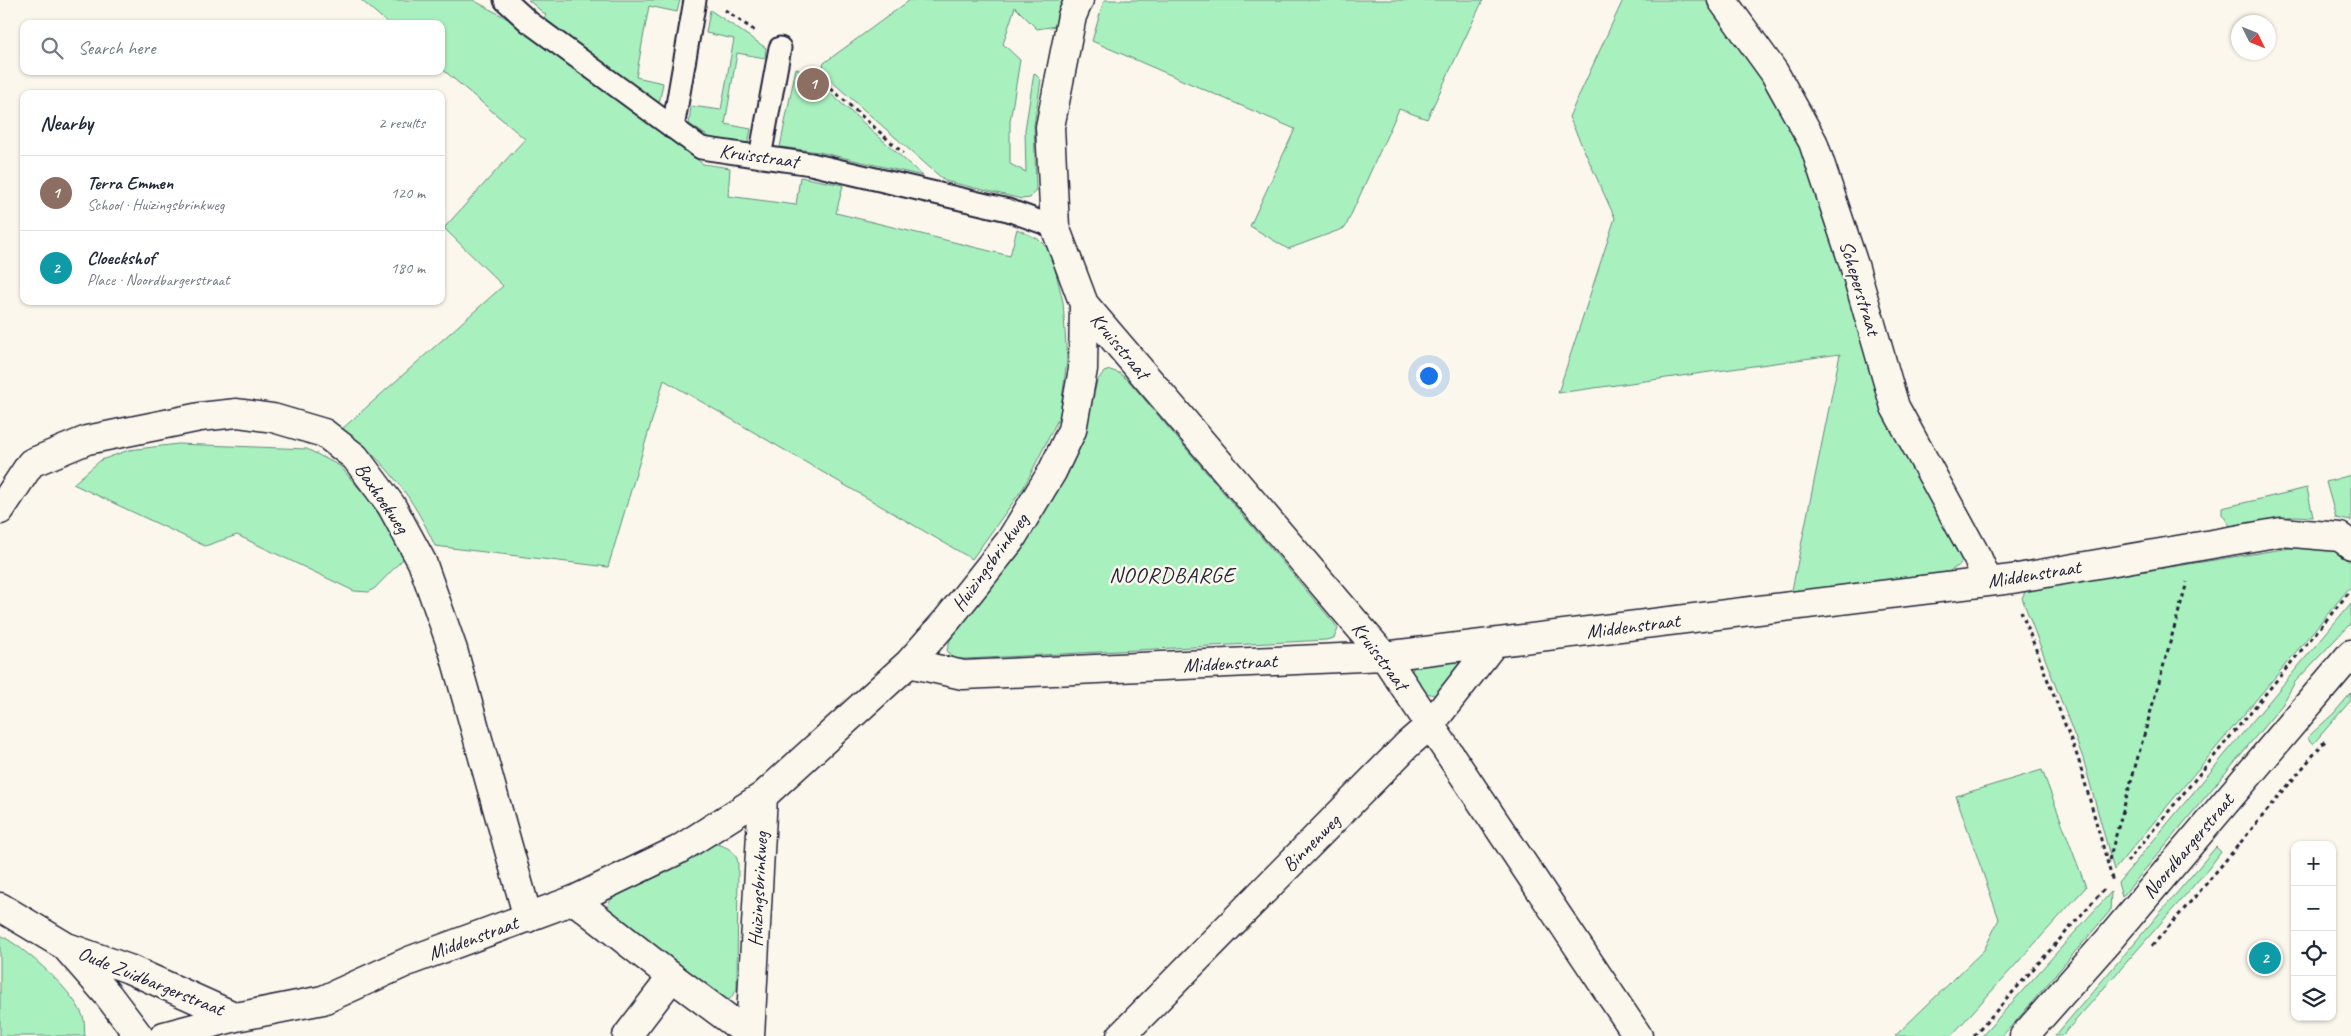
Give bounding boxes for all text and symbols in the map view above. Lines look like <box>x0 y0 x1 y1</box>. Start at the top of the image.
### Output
north arrow <box>2231 15 2276 60</box>
search box <box>20 20 445 75</box>
icon: search <box>38 34 66 62</box>
text: Search here <box>78 36 155 60</box>
pin: 1 <box>797 65 829 103</box>
text: Nearby <box>40 110 93 136</box>
text: 2 results <box>378 113 425 133</box>
street label: Kruisstraat <box>718 138 803 174</box>
text: Terra Emmen <box>87 171 173 195</box>
text: 1 <box>52 183 60 203</box>
text: 120 m <box>391 183 425 203</box>
text: School · Huizingsbrinkweg <box>87 195 224 215</box>
street label: Scheperstraat <box>1834 238 1887 341</box>
text: Cloeckshof <box>87 246 155 270</box>
text: 2 <box>52 258 60 278</box>
text: 180 m <box>391 258 425 278</box>
text: Place · Noordbargerstraat <box>87 270 229 290</box>
street label: Kruisstraat <box>1085 308 1157 387</box>
your location <box>1416 363 1442 389</box>
street label: Baxhoekweg <box>349 458 416 540</box>
street label: Huizingsbrinkweg <box>946 507 1035 616</box>
street label: Middenstraat <box>1986 554 2085 594</box>
district label: NOORDBARGE <box>1109 561 1237 589</box>
street label: Middenstraat <box>1585 608 1683 644</box>
street label: Kruisstraat <box>1346 617 1416 698</box>
street label: Middenstraat <box>1183 648 1280 678</box>
street label: Noordbargerstraat <box>2137 787 2241 904</box>
street label: Binnenweg <box>1277 807 1347 877</box>
street label: Huizingsbrinkweg <box>743 830 774 947</box>
map controls <box>2291 841 2336 1021</box>
button: + <box>2291 841 2336 886</box>
button: − <box>2291 886 2336 931</box>
street label: Middenstraat <box>425 909 524 966</box>
button: locate <box>2291 931 2336 976</box>
pin: 2 <box>2249 939 2281 977</box>
street label: Oude Zuidbargerstraat <box>75 940 230 1022</box>
button: layers <box>2291 976 2336 1021</box>

